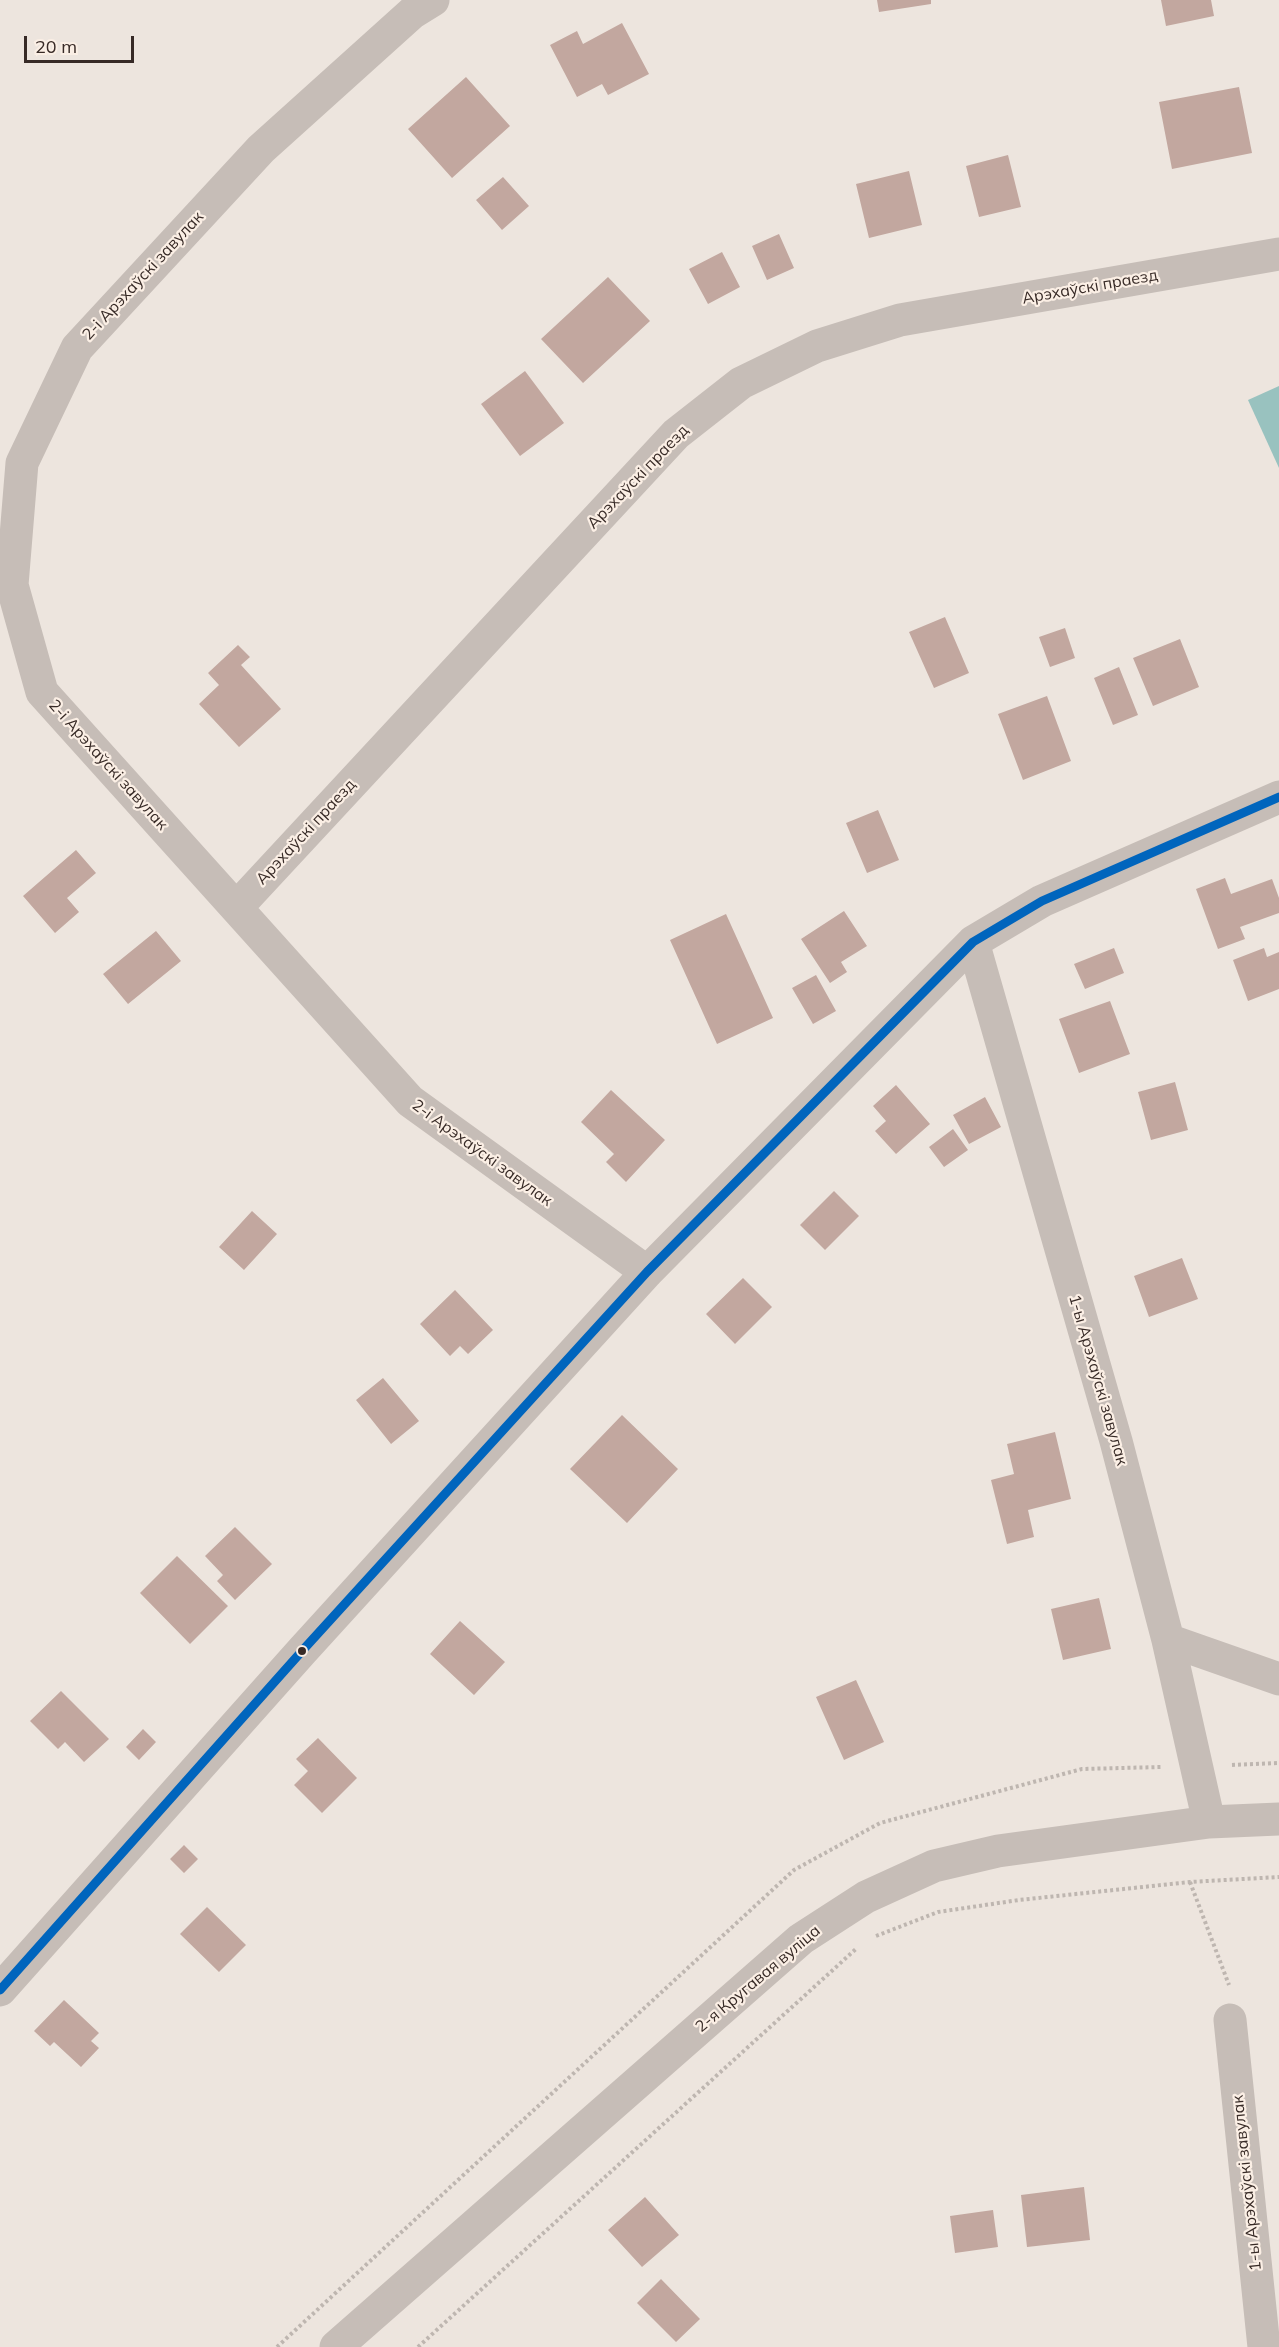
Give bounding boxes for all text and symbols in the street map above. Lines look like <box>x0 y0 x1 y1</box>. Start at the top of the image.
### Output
scale bar <box>27 24 136 62</box>
text: 20 m <box>35 35 77 58</box>
street label: 2-і Арэхаўскі завулак <box>78 208 208 344</box>
street label: Арэхаўскі праезд <box>1021 266 1159 308</box>
street label: Арэхаўскі праезд <box>583 421 693 533</box>
street label: 2-і Арэхаўскі завулак <box>44 696 172 834</box>
street label: Арэхаўскі праезд <box>252 775 360 889</box>
street label: 2-і Арэхаўскі завулак <box>408 1096 556 1210</box>
street label: 1-ы Арэхаўскі завулак <box>1064 1292 1132 1468</box>
unlabelled marker <box>296 1645 308 1657</box>
street label: 2-я Кругавая вуліца <box>692 1921 824 2037</box>
street label: 1-ы Арэхаўскі завулак <box>1228 2094 1266 2272</box>

